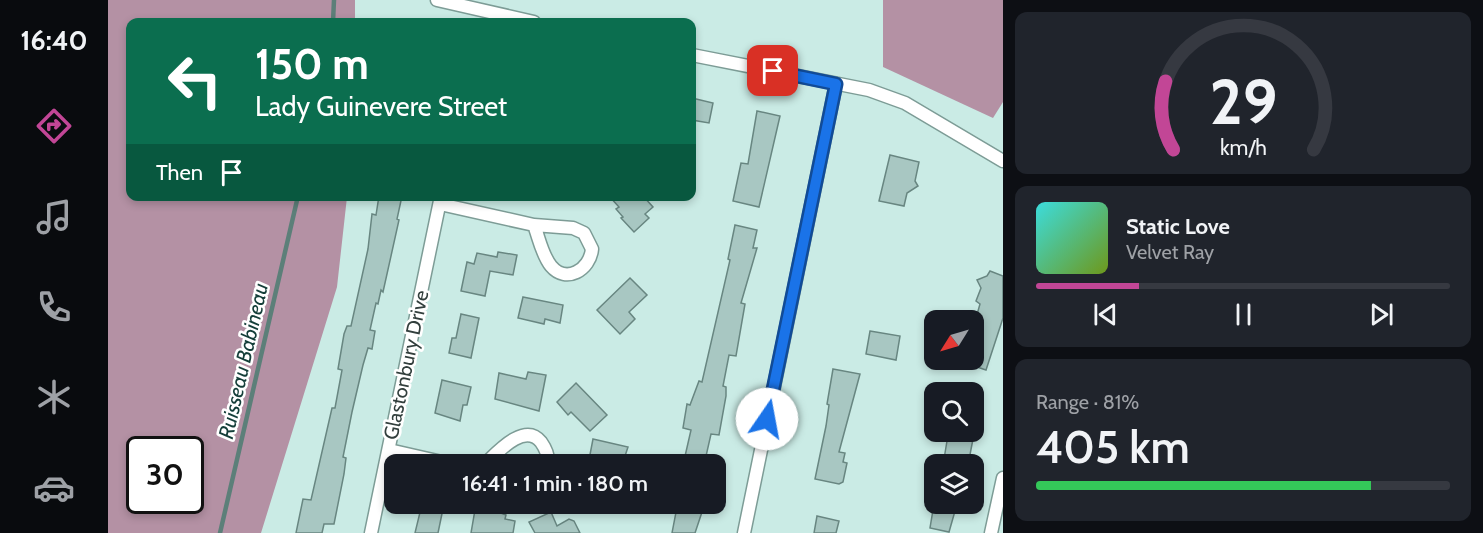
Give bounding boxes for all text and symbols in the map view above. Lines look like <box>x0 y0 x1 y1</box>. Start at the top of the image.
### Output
text: 16:40 <box>21 24 87 57</box>
text: 150 m <box>255 38 369 90</box>
icon: left <box>156 42 234 120</box>
pin <box>747 45 798 96</box>
icon: arrive <box>756 54 789 87</box>
text: 29 <box>1209 64 1277 140</box>
text: Lady Guinevere Street <box>255 90 507 123</box>
icon: directions <box>33 105 75 147</box>
text: km/h <box>1220 134 1266 160</box>
icon: arrive <box>215 156 248 189</box>
text: Then <box>156 159 203 186</box>
icon: music <box>33 196 75 238</box>
text: Static Love <box>1126 213 1230 240</box>
text: Velvet Ray <box>1126 240 1214 264</box>
water label: Ruisseau Babineau <box>213 281 273 441</box>
icon: phone <box>33 286 75 328</box>
street label: Glastonbury Drive <box>378 288 434 442</box>
icon: previous <box>1089 298 1122 331</box>
icon: pause <box>1227 298 1260 331</box>
icon: next <box>1365 298 1398 331</box>
north arrow <box>924 310 984 370</box>
map controls <box>924 310 984 514</box>
icon: climate <box>33 376 75 418</box>
button: search <box>924 382 984 442</box>
position arrow <box>735 387 799 451</box>
text: Range · 81% <box>1036 390 1139 414</box>
text: 405 km <box>1036 420 1190 474</box>
speed limit sign: 30 <box>126 436 204 514</box>
button: layers <box>924 454 984 514</box>
icon: car <box>33 467 75 509</box>
text: 16:41 · 1 min · 180 m <box>462 470 648 497</box>

